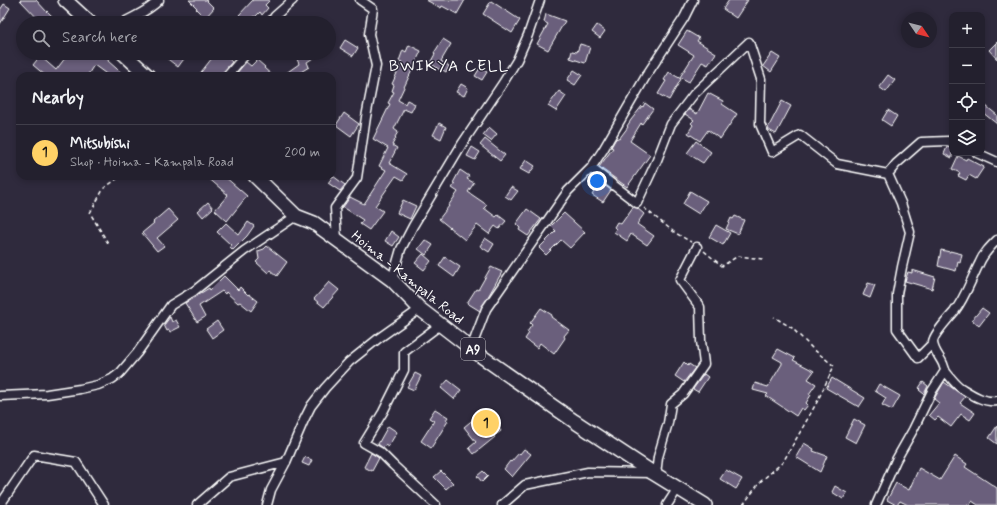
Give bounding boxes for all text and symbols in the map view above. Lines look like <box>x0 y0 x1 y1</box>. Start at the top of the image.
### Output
north arrow <box>901 12 937 48</box>
map controls <box>949 12 985 156</box>
button: + <box>949 12 985 48</box>
search box <box>16 16 336 60</box>
icon: search <box>30 27 52 49</box>
text: Search here <box>62 28 138 48</box>
button: − <box>949 48 985 84</box>
district label: BWIKYA CELL <box>389 56 509 77</box>
button: locate <box>949 84 985 120</box>
text: Nearby <box>32 87 84 109</box>
button: layers <box>949 120 985 156</box>
text: Mitsubishi <box>70 134 130 154</box>
text: 1 <box>42 144 48 161</box>
text: 200 m <box>285 144 320 161</box>
text: Shop · Hoima - Kampala Road <box>70 154 234 171</box>
your location <box>587 171 607 191</box>
street label: Hoima - Kampala Road <box>347 227 467 329</box>
road number: A9 <box>461 338 485 360</box>
pin: 1 <box>473 408 499 438</box>

